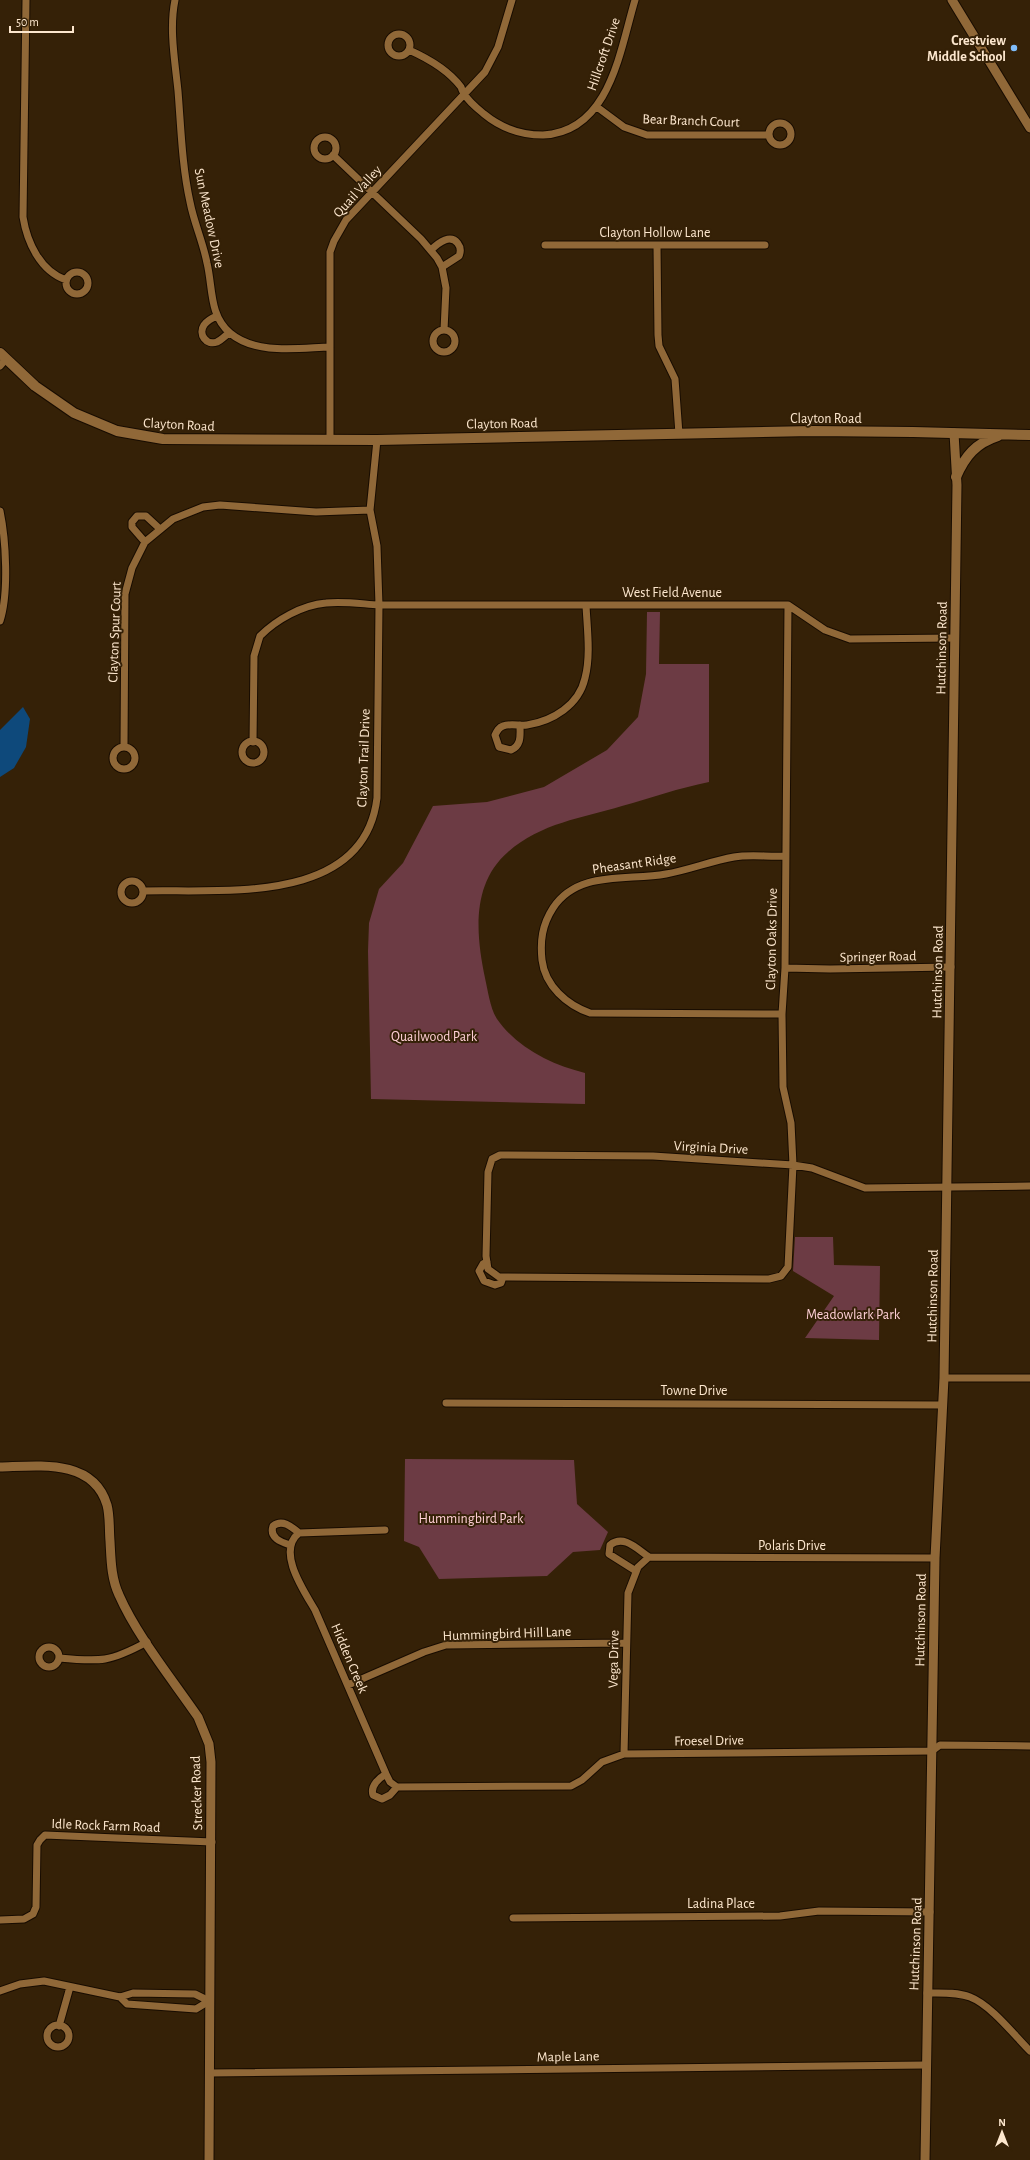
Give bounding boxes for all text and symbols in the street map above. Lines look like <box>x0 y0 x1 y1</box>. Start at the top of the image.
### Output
scale bar <box>10 8 73 34</box>
text: 50 m <box>16 16 39 28</box>
street label: Hillcroft Drive <box>585 16 623 93</box>
place label: Crestview Middle School <box>927 34 1006 64</box>
marker: Crestview Middle School <box>1009 43 1019 53</box>
street label: Bear Branch Court <box>642 112 740 130</box>
street label: Quail Valley <box>331 163 385 220</box>
street label: Sun Meadow Drive <box>192 167 226 269</box>
street label: Clayton Hollow Lane <box>600 226 710 240</box>
street label: Clayton Road <box>790 412 862 426</box>
street label: Clayton Road <box>143 416 215 434</box>
street label: Clayton Road <box>466 416 538 432</box>
street label: Clayton Spur Court <box>106 581 124 683</box>
street label: West Field Avenue <box>622 586 722 600</box>
street label: Hutchinson Road <box>934 601 950 695</box>
street label: Clayton Trail Drive <box>355 709 373 808</box>
street label: Pheasant Ridge <box>591 851 677 877</box>
street label: Clayton Oaks Drive <box>764 888 780 990</box>
street label: Hutchinson Road <box>930 925 946 1019</box>
street label: Springer Road <box>840 949 916 965</box>
park label: Quailwood Park <box>391 1030 478 1044</box>
street label: Virginia Drive <box>673 1139 749 1157</box>
street label: Hutchinson Road <box>925 1249 941 1343</box>
park label: Meadowlark Park <box>806 1308 901 1322</box>
street label: Towne Drive <box>660 1384 728 1398</box>
park label: Hummingbird Park <box>419 1512 524 1526</box>
street label: Polaris Drive <box>758 1539 826 1553</box>
street label: Hutchinson Road <box>913 1573 929 1667</box>
street label: Hidden Creek <box>328 1621 370 1696</box>
street label: Hummingbird Hill Lane <box>442 1625 572 1643</box>
street label: Vega Drive <box>606 1630 622 1688</box>
street label: Froesel Drive <box>674 1733 744 1749</box>
street label: Strecker Road <box>189 1755 205 1831</box>
street label: Idle Rock Farm Road <box>51 1817 161 1835</box>
street label: Ladina Place <box>687 1897 755 1911</box>
street label: Hutchinson Road <box>907 1897 925 1991</box>
street label: Maple Lane <box>537 2049 599 2065</box>
north arrow <box>982 2112 1022 2152</box>
text: N <box>998 2117 1006 2128</box>

